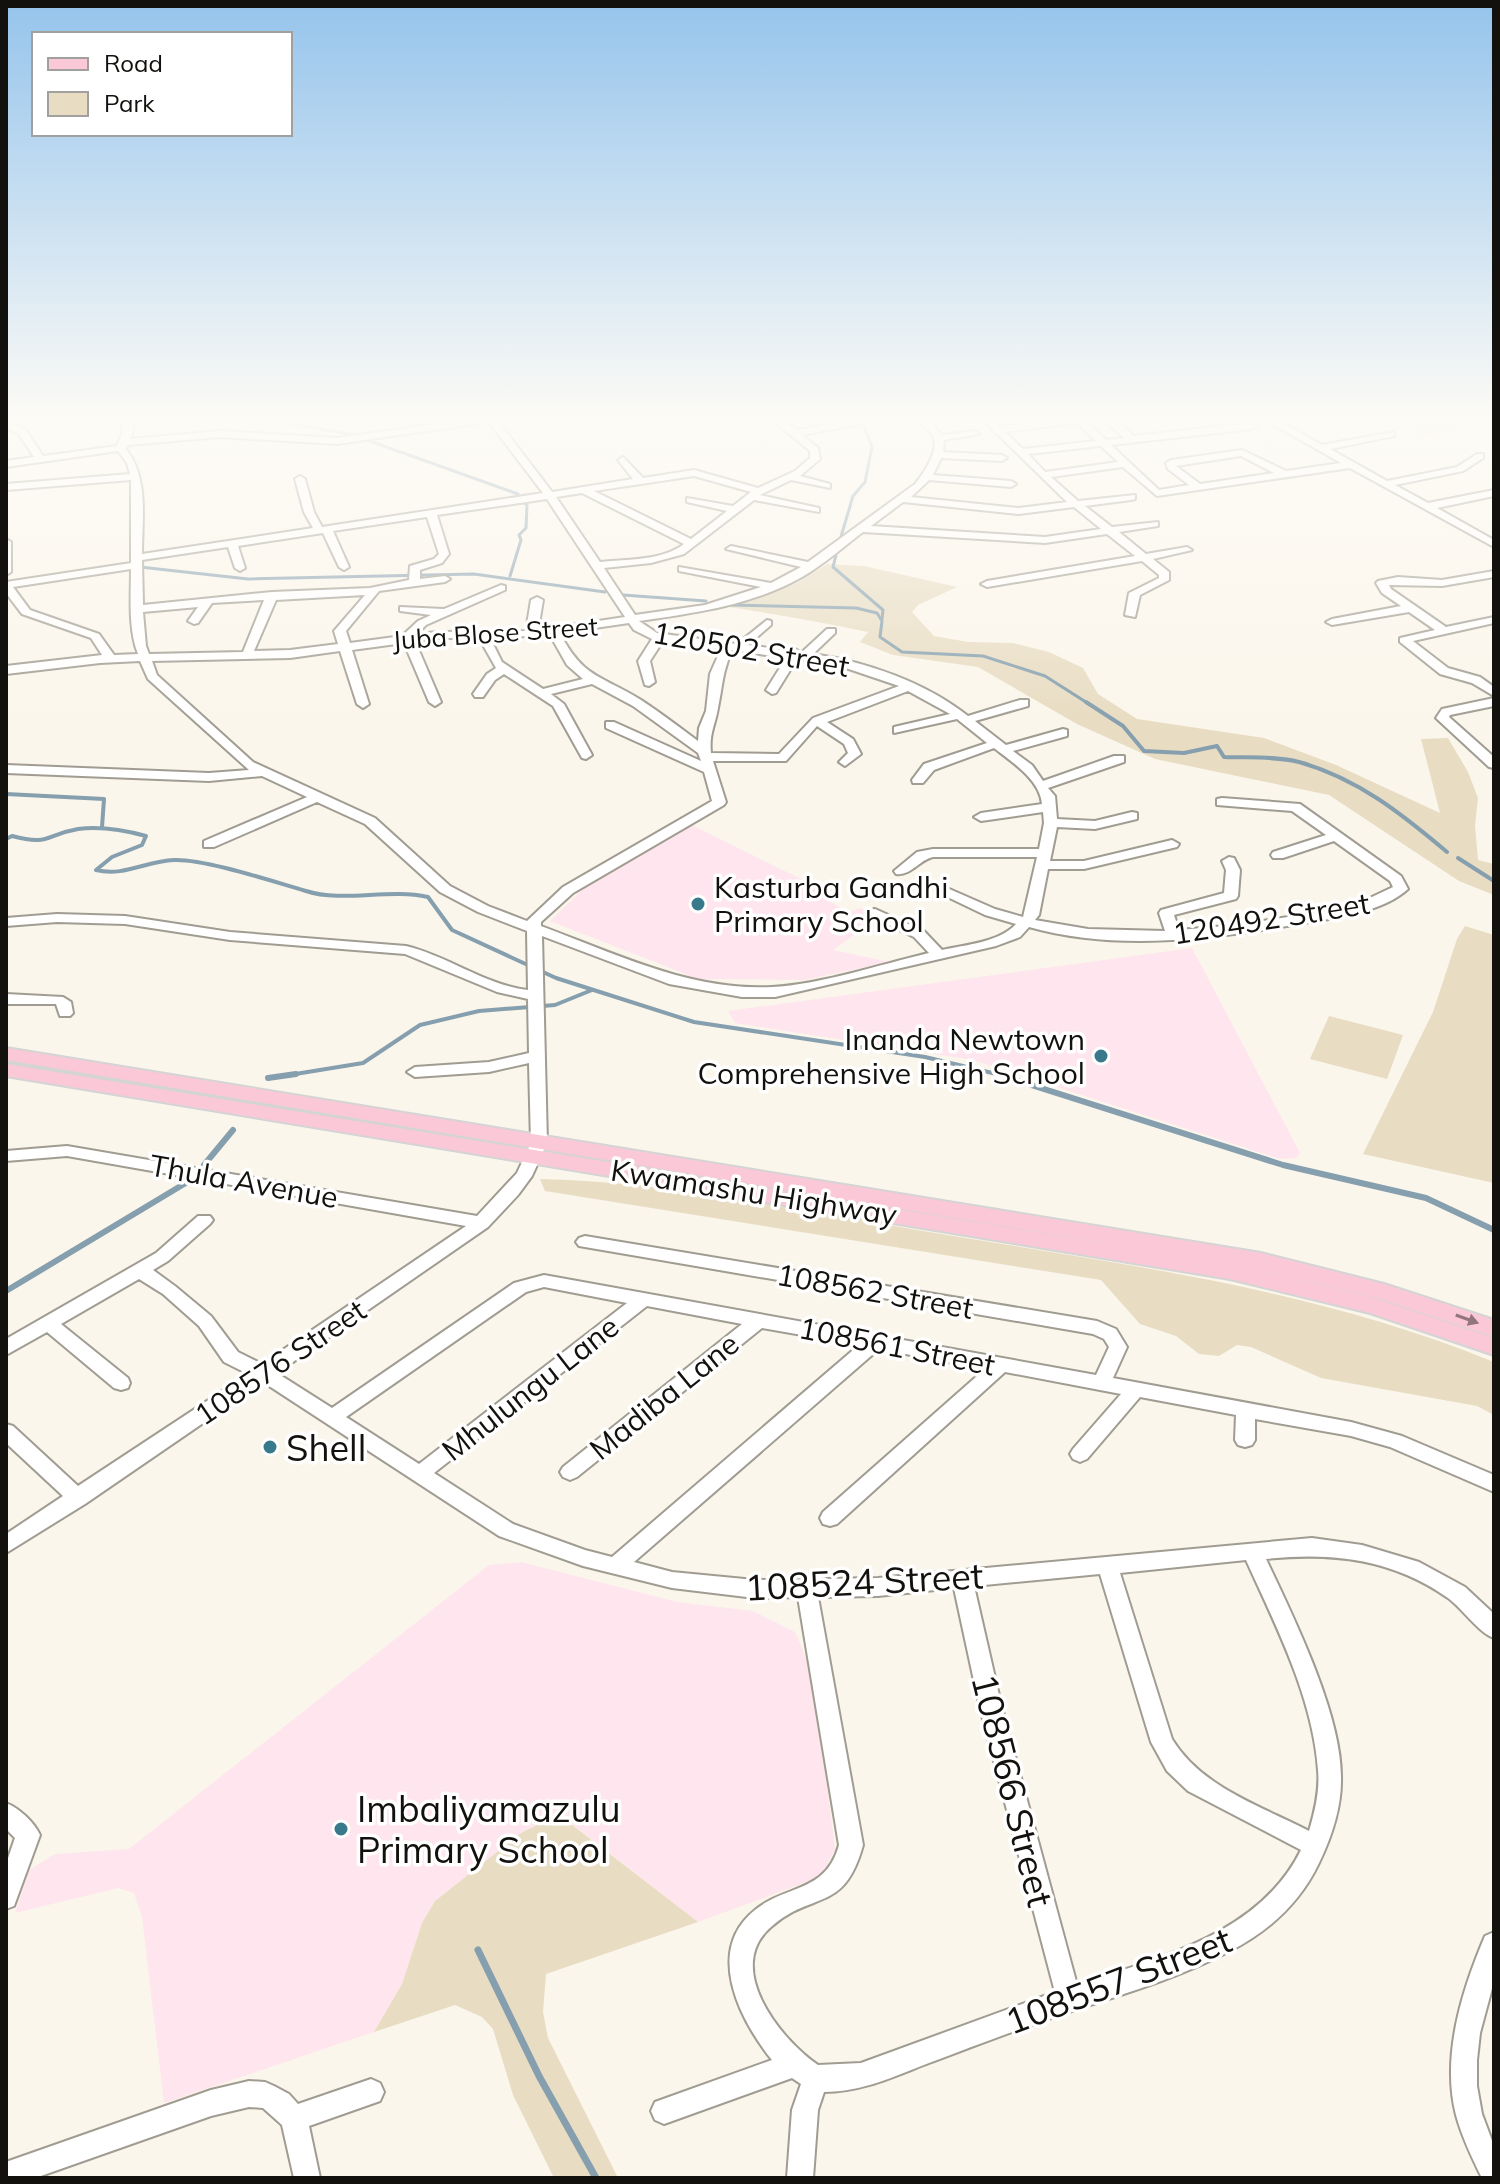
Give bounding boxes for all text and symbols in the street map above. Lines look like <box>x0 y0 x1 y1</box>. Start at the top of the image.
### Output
legend <box>32 32 292 136</box>
text: Road <box>104 48 163 78</box>
text: Park <box>104 88 155 118</box>
street label: Juba Blose Street <box>391 609 599 657</box>
street label: 120502 Street <box>650 613 852 685</box>
place label: Kasturba Gandhi Primary School <box>714 868 949 940</box>
street label: 120492 Street <box>1170 884 1372 952</box>
marker: Kasturba Gandhi Primary School <box>689 895 707 913</box>
place label: Inanda Newtown Comprehensive High School <box>698 1020 1085 1092</box>
marker: Inanda Newtown Comprehensive High School <box>1092 1047 1110 1065</box>
street label: Thula Avenue <box>147 1146 341 1216</box>
street label: Kwamashu Highway <box>608 1151 900 1233</box>
street label: 108562 Street <box>774 1255 976 1327</box>
street label: 108576 Street <box>187 1291 373 1433</box>
street label: Mhulungu Lane <box>434 1307 626 1469</box>
street label: 108561 Street <box>796 1308 998 1384</box>
one-way arrow <box>1456 1313 1480 1326</box>
street label: Madiba Lane <box>582 1324 746 1468</box>
place label: Shell <box>286 1425 366 1470</box>
marker: Shell <box>261 1438 279 1456</box>
street label: 108524 Street <box>744 1552 984 1610</box>
street label: 108566 Street <box>962 1669 1064 1911</box>
place label: Imbaliyamazulu Primary School <box>357 1786 621 1872</box>
marker: Imbaliyamazulu Primary School <box>332 1820 350 1838</box>
street label: 108557 Street <box>999 1916 1237 2044</box>

